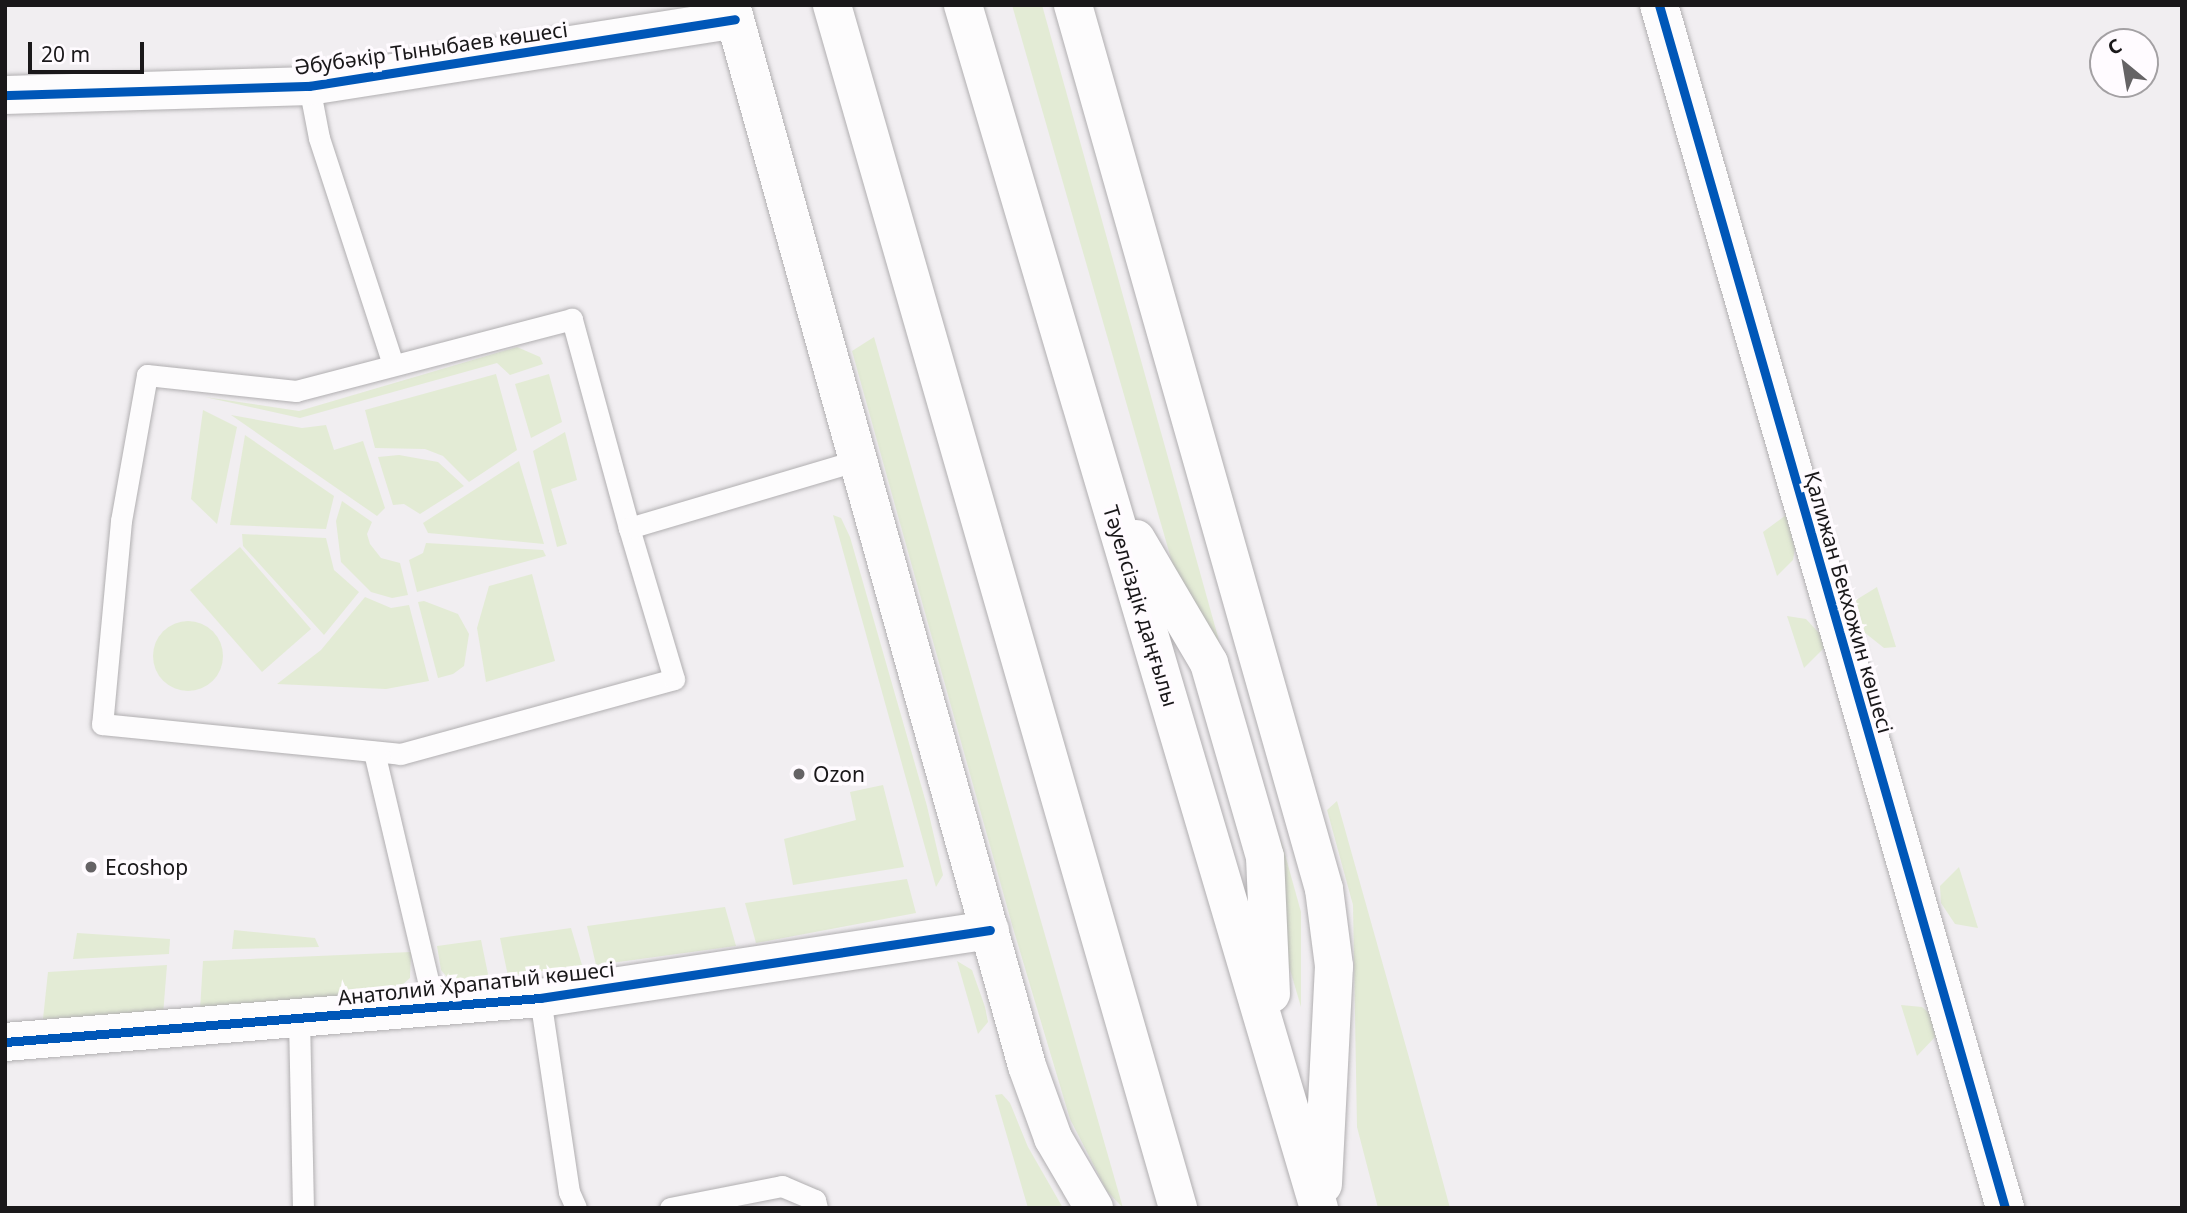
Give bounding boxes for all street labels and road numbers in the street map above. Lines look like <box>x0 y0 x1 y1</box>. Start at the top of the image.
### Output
street label: Әбубәкір Тыныбаев көшесі <box>293 16 569 80</box>
street label: Қалижан Бекхожин көшесі <box>1799 468 1899 736</box>
street label: Тәуелсіздік даңғылы <box>1098 502 1184 710</box>
street label: Анатолий Храпатый көшесі <box>336 956 616 1010</box>

